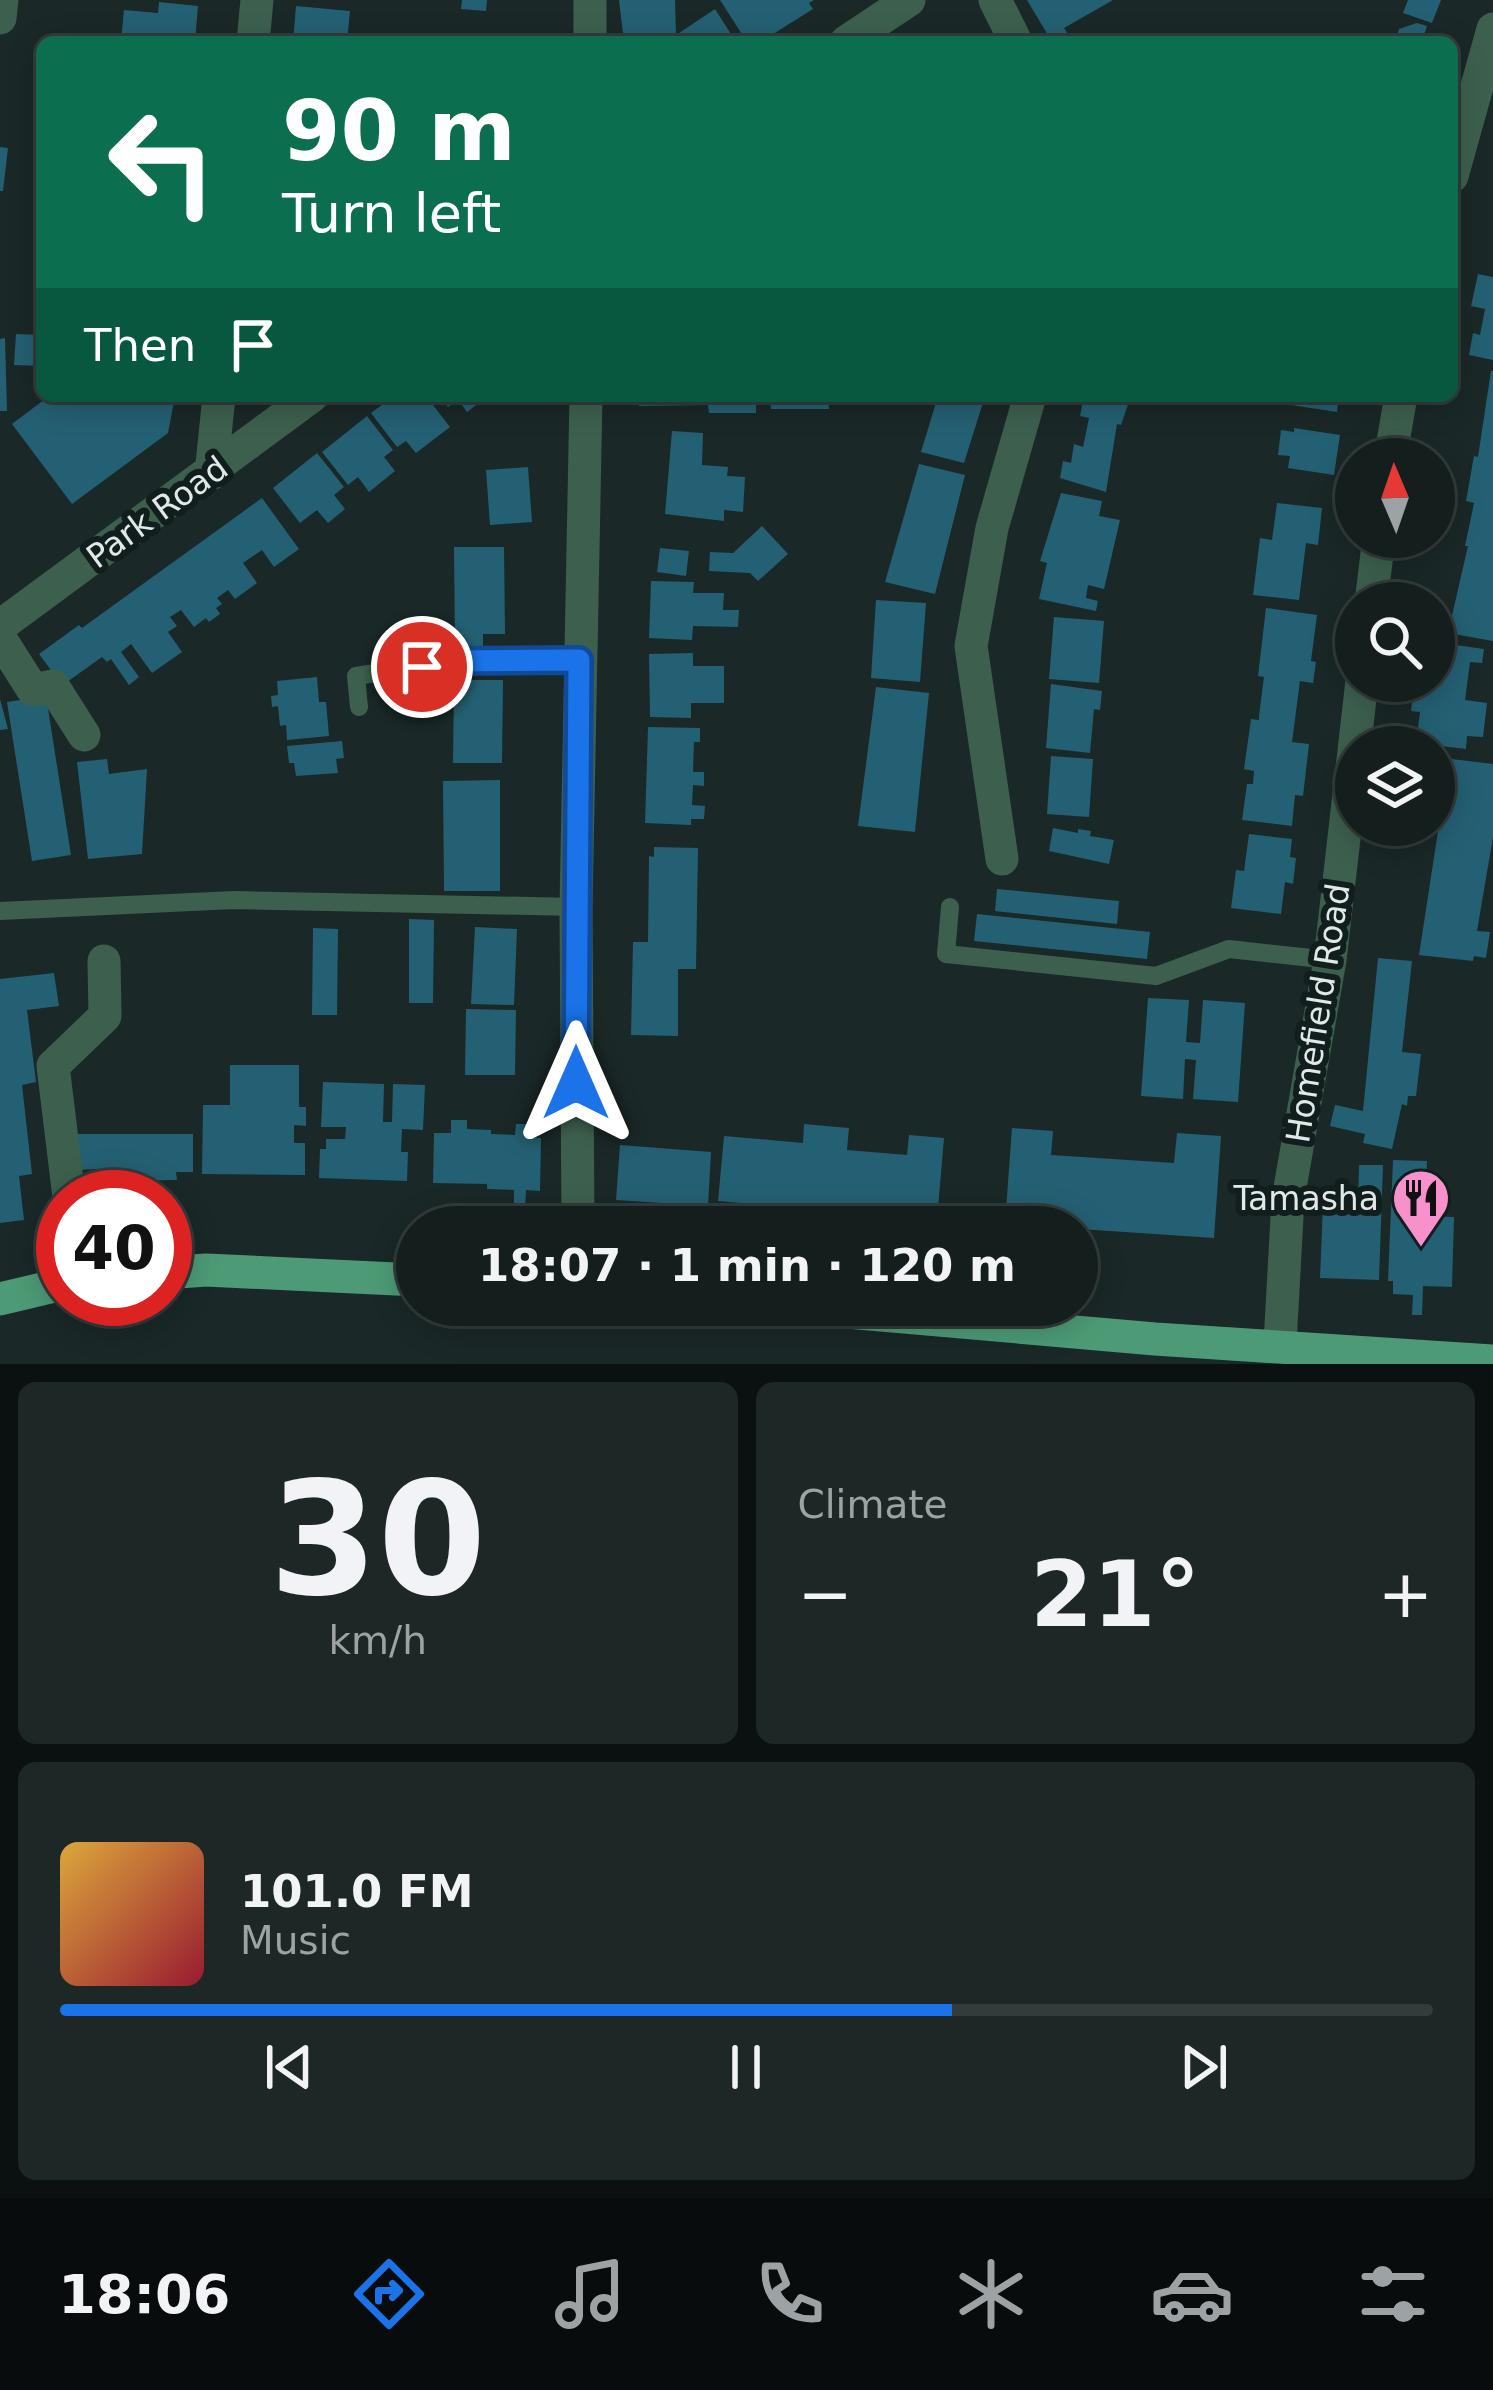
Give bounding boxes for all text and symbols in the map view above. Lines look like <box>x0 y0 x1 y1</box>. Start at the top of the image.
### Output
text: 90 m <box>282 82 516 180</box>
icon: left <box>84 84 240 240</box>
text: Turn left <box>282 182 501 245</box>
icon: arrive <box>220 312 286 378</box>
text: Then <box>84 319 196 372</box>
north arrow <box>1335 438 1455 558</box>
map controls <box>1335 438 1455 846</box>
street label: Park Road <box>79 448 235 576</box>
button: search <box>1335 582 1455 702</box>
pin <box>371 616 473 718</box>
icon: arrive <box>389 634 455 700</box>
button: layers <box>1335 726 1455 846</box>
street label: Homefield Road <box>1278 881 1358 1145</box>
position arrow <box>513 1020 639 1146</box>
restaurant icon: Tamasha <box>1390 1167 1452 1249</box>
speed limit sign: 40 <box>36 1170 192 1326</box>
place label: Tamasha <box>1232 1179 1379 1218</box>
text: 18:07 · 1 min · 120 m <box>478 1239 1016 1292</box>
text: 30 <box>269 1449 486 1631</box>
text: Climate <box>798 1482 948 1527</box>
text: 21° <box>1030 1542 1200 1647</box>
text: − <box>798 1556 853 1633</box>
text: + <box>1378 1556 1433 1633</box>
text: km/h <box>329 1618 427 1663</box>
text: 101.0 FM <box>240 1865 474 1918</box>
text: Music <box>240 1918 351 1963</box>
icon: previous <box>256 2034 322 2100</box>
icon: pause <box>713 2034 779 2100</box>
icon: next <box>1171 2034 1237 2100</box>
icon: directions <box>347 2252 431 2336</box>
icon: music <box>548 2252 632 2336</box>
icon: phone <box>748 2252 832 2336</box>
icon: climate <box>949 2252 1033 2336</box>
icon: car <box>1150 2252 1234 2336</box>
icon: filters <box>1351 2252 1435 2336</box>
text: 18:06 <box>58 2263 230 2326</box>

